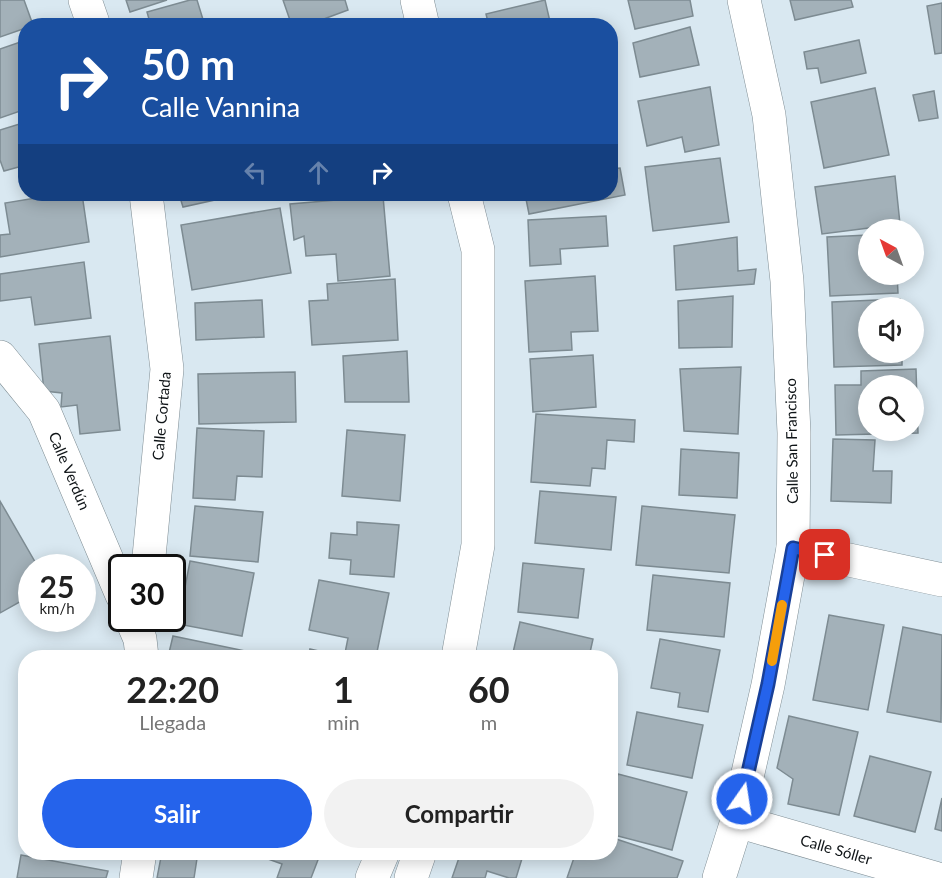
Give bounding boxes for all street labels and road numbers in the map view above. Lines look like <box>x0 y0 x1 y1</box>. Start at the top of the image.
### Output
street label: Calle Cortada <box>148 371 174 461</box>
street label: Calle San Francisco <box>781 378 801 504</box>
street label: Calle Verdún <box>45 429 94 512</box>
street label: Calle Sóller <box>799 830 875 868</box>

